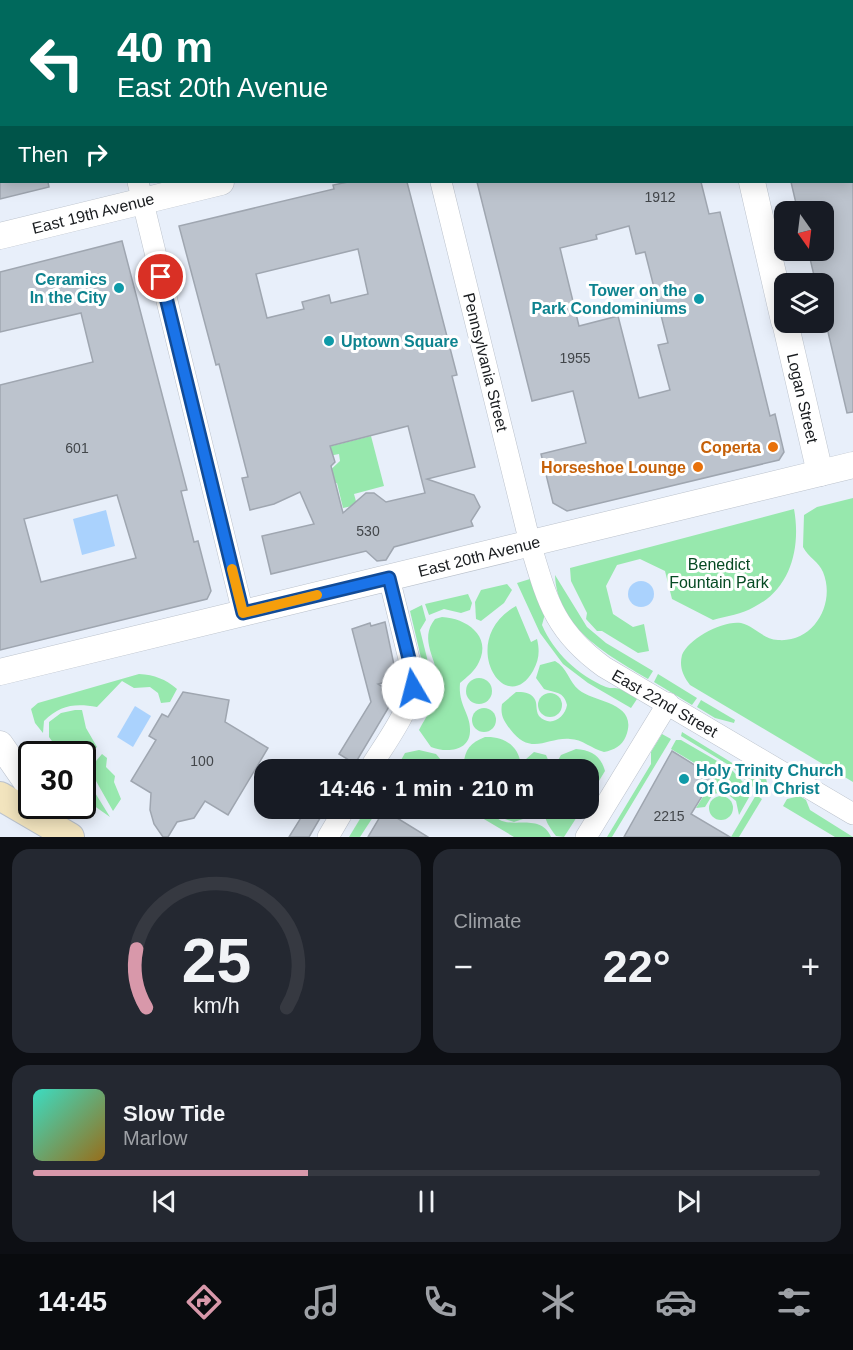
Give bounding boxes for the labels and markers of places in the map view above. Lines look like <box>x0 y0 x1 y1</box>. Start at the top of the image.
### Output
pin <box>135 251 186 302</box>
place label: Ceramics In the City <box>30 271 107 306</box>
marker: Ceramics In the City <box>112 281 126 295</box>
place label: Tower on the Park Condominiums <box>531 282 687 317</box>
marker: Tower on the Park Condominiums <box>692 292 706 306</box>
place label: Uptown Square <box>341 333 458 350</box>
marker: Uptown Square <box>322 334 336 348</box>
place label: Coperta <box>701 439 761 456</box>
marker: Coperta <box>766 440 780 454</box>
place label: Horseshoe Lounge <box>541 459 686 476</box>
marker: Horseshoe Lounge <box>691 460 705 474</box>
place label: Holy Trinity Church Of God In Christ <box>696 762 844 797</box>
marker: Holy Trinity Church Of God In Christ <box>677 772 691 786</box>

